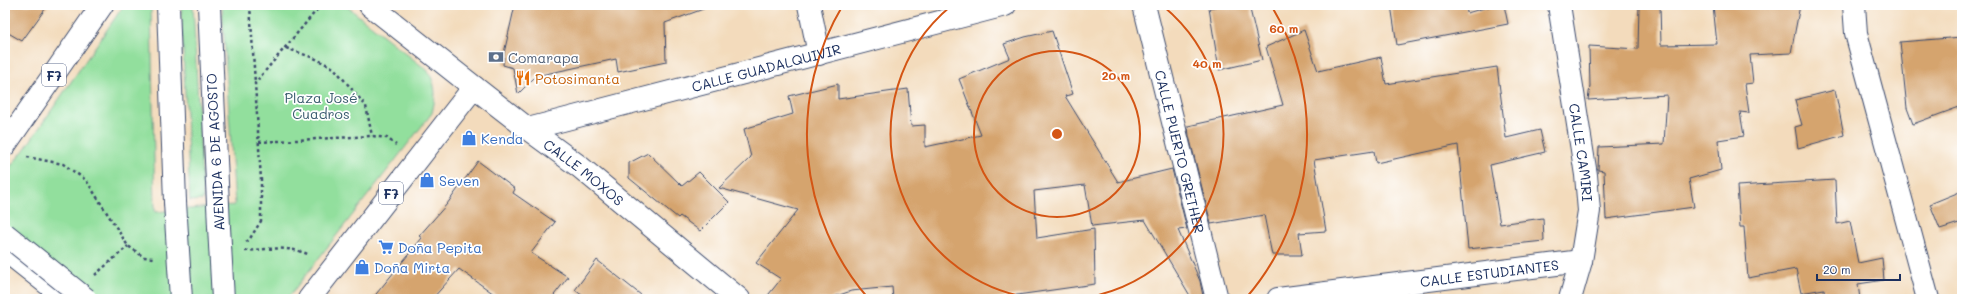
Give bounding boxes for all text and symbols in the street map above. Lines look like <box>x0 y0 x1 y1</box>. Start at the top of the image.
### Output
text: 60 m <box>1270 20 1298 36</box>
street label: CALLE GUADALQUIVIR <box>689 39 843 96</box>
bank icon: Comarapa <box>487 48 505 66</box>
place label: Comarapa <box>508 48 579 67</box>
text: 40 m <box>1192 55 1222 71</box>
road number: F7 <box>42 64 66 86</box>
text: 20 m <box>1102 67 1130 83</box>
street label: CALLE PUERTO GRETHER <box>1151 68 1210 235</box>
restaurant icon: Potosimanta <box>514 69 532 87</box>
place label: Potosimanta <box>535 69 620 88</box>
street label: AVENIDA 6 DE AGOSTO <box>201 73 229 231</box>
park label: Plaza José Cuadros <box>284 88 358 123</box>
street label: CALLE CAMIRI <box>1565 102 1598 202</box>
centre of rings <box>1050 127 1064 141</box>
shop icon: Kenda <box>460 129 478 147</box>
place label: Kenda <box>481 129 524 148</box>
street label: CALLE MOXOS <box>540 134 628 209</box>
shop icon: Seven <box>418 171 436 189</box>
place label: Seven <box>439 171 479 190</box>
road number: F7 <box>379 182 403 204</box>
supermarket icon: Doña Pepita <box>377 238 395 256</box>
place label: Doña Pepita <box>398 238 482 257</box>
street label: CALLE ESTUDIANTES <box>1419 254 1560 291</box>
scale bar <box>1817 256 1900 282</box>
shop icon: Doña Mirta <box>353 258 371 276</box>
place label: Doña Mirta <box>374 258 450 277</box>
text: 20 m <box>1823 261 1851 277</box>

